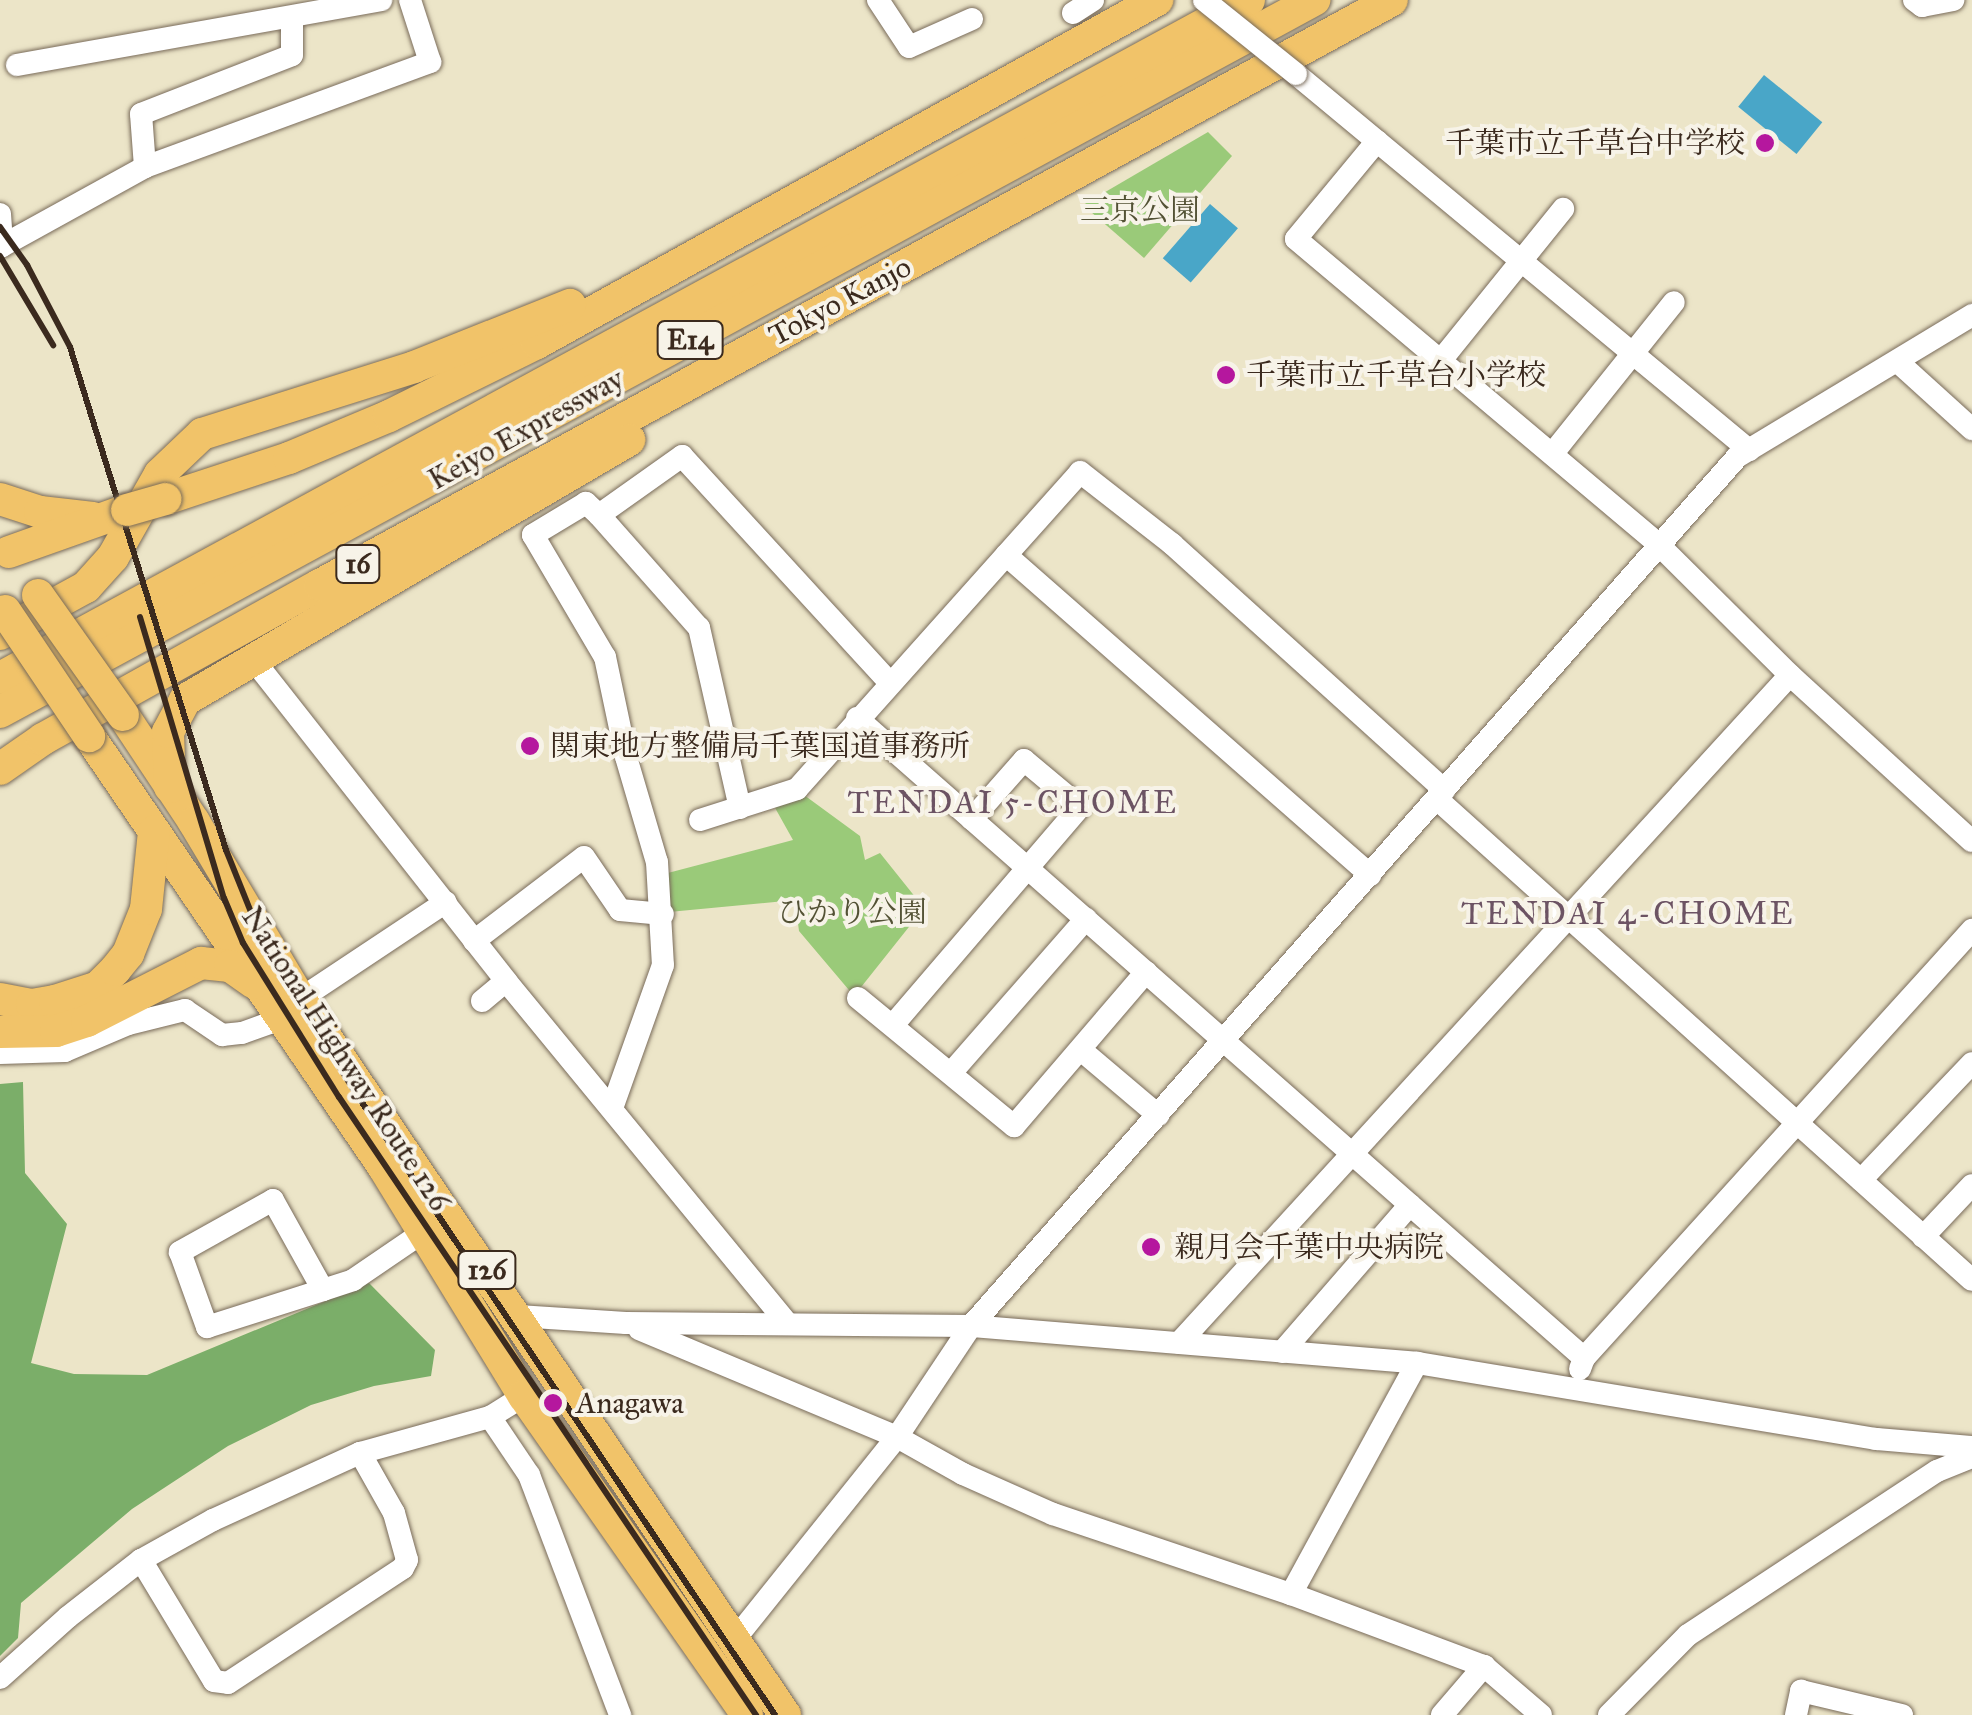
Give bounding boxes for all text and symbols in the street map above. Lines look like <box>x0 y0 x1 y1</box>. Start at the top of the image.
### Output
place label: 千葉市立千草台中学校 <box>1445 125 1745 161</box>
marker: 千葉市立千草台中学校 <box>1754 132 1776 154</box>
park label: 三京公園 <box>1080 192 1200 228</box>
street label: Tokyo Kanjo <box>763 249 917 353</box>
road number: E14 <box>655 317 725 363</box>
place label: 千葉市立千草台小学校 <box>1246 357 1546 393</box>
street label: Keiyo Expressway <box>422 360 630 498</box>
marker: 千葉市立千草台小学校 <box>1215 364 1237 386</box>
road number: 16 <box>333 541 383 587</box>
place label: 関東地方整備局千葉国道事務所 <box>550 728 970 764</box>
marker: 関東地方整備局千葉国道事務所 <box>519 735 541 757</box>
district label: TENDAI 5-CHOME <box>848 784 1178 822</box>
park label: ひかり公園 <box>777 894 927 930</box>
district label: TENDAI 4-CHOME <box>1461 895 1795 933</box>
street label: National Highway Route 126 <box>234 900 458 1218</box>
place label: 親月会千葉中央病院 <box>1174 1229 1444 1265</box>
marker: 親月会千葉中央病院 <box>1138 1234 1164 1260</box>
road number: 126 <box>457 1247 517 1293</box>
place label: Anagawa <box>576 1385 684 1421</box>
marker: Anagawa <box>540 1390 566 1416</box>

